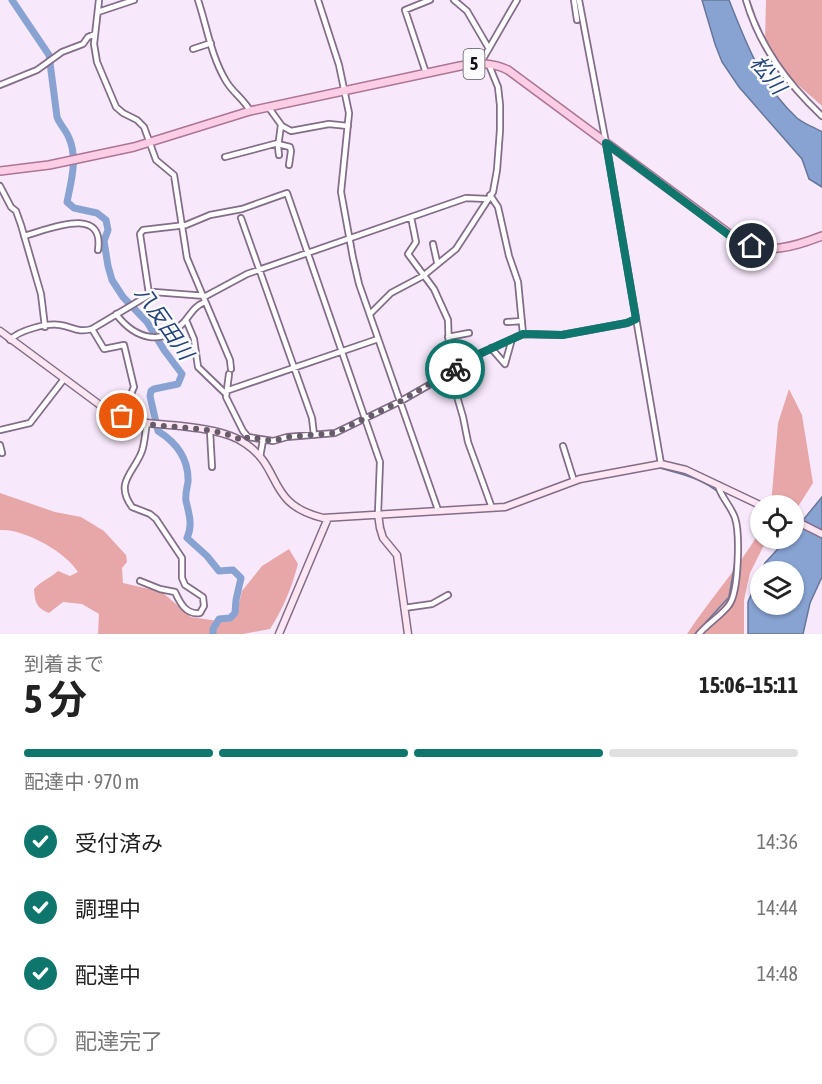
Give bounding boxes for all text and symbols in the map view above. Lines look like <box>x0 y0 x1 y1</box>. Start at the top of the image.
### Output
road number: 5 <box>464 49 484 79</box>
water label: 松川 <box>746 50 793 100</box>
pin <box>726 220 777 271</box>
icon: home <box>735 229 768 262</box>
water label: 八反田川 <box>131 281 200 365</box>
courier <box>425 339 485 399</box>
icon: bike <box>439 353 472 386</box>
pin <box>96 390 147 441</box>
icon: bag <box>105 399 138 432</box>
map controls <box>750 495 804 615</box>
button: locate <box>750 495 804 549</box>
button: layers <box>750 561 804 615</box>
text: 到着まで <box>24 652 104 675</box>
text: 15:06–15:11 <box>699 672 798 698</box>
text: 5 分 <box>24 677 87 721</box>
text: 配達中 · 970 m <box>24 770 139 793</box>
icon: check <box>24 825 57 858</box>
text: 受付済み <box>75 830 163 856</box>
text: 14:36 <box>757 830 798 853</box>
icon: check <box>24 891 57 924</box>
text: 調理中 <box>75 896 141 922</box>
text: 14:44 <box>757 896 798 919</box>
icon: check <box>24 957 57 990</box>
text: 配達中 <box>75 962 141 988</box>
text: 14:48 <box>757 962 798 985</box>
text: 配達完了 <box>75 1028 163 1054</box>

